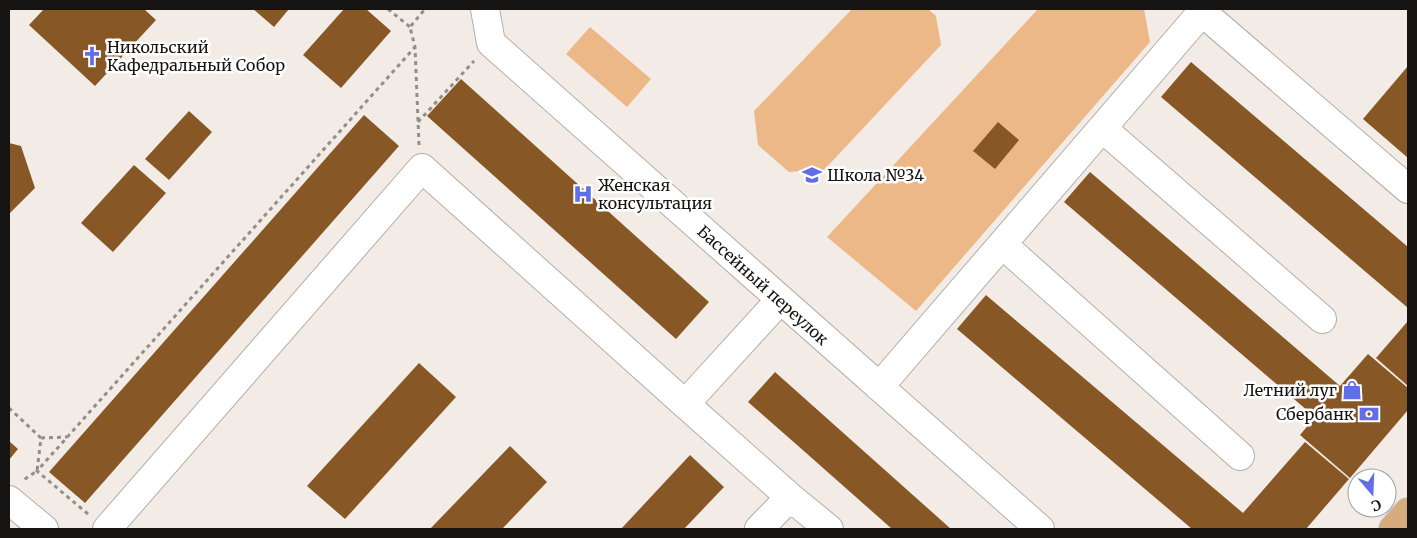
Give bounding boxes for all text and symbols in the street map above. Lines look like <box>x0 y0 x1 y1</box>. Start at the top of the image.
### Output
place label: Никольский Кафедральный Собор <box>107 37 285 75</box>
church icon: Никольский Кафедральный Собор <box>81 45 103 67</box>
school or university icon: Школа №34 <box>801 164 823 186</box>
place label: Школа №34 <box>827 165 924 185</box>
place label: Женская консультация <box>598 175 712 213</box>
hospital icon: Женская консультация <box>572 183 594 205</box>
street label: Бассейный переулок <box>693 221 833 349</box>
shop icon: Летний луг <box>1341 379 1363 401</box>
place label: Летний луг <box>1243 380 1337 400</box>
bank icon: Сбербанк <box>1358 403 1380 425</box>
place label: Сбербанк <box>1276 404 1354 424</box>
north arrow <box>1347 468 1397 518</box>
text: С <box>1369 495 1384 515</box>

